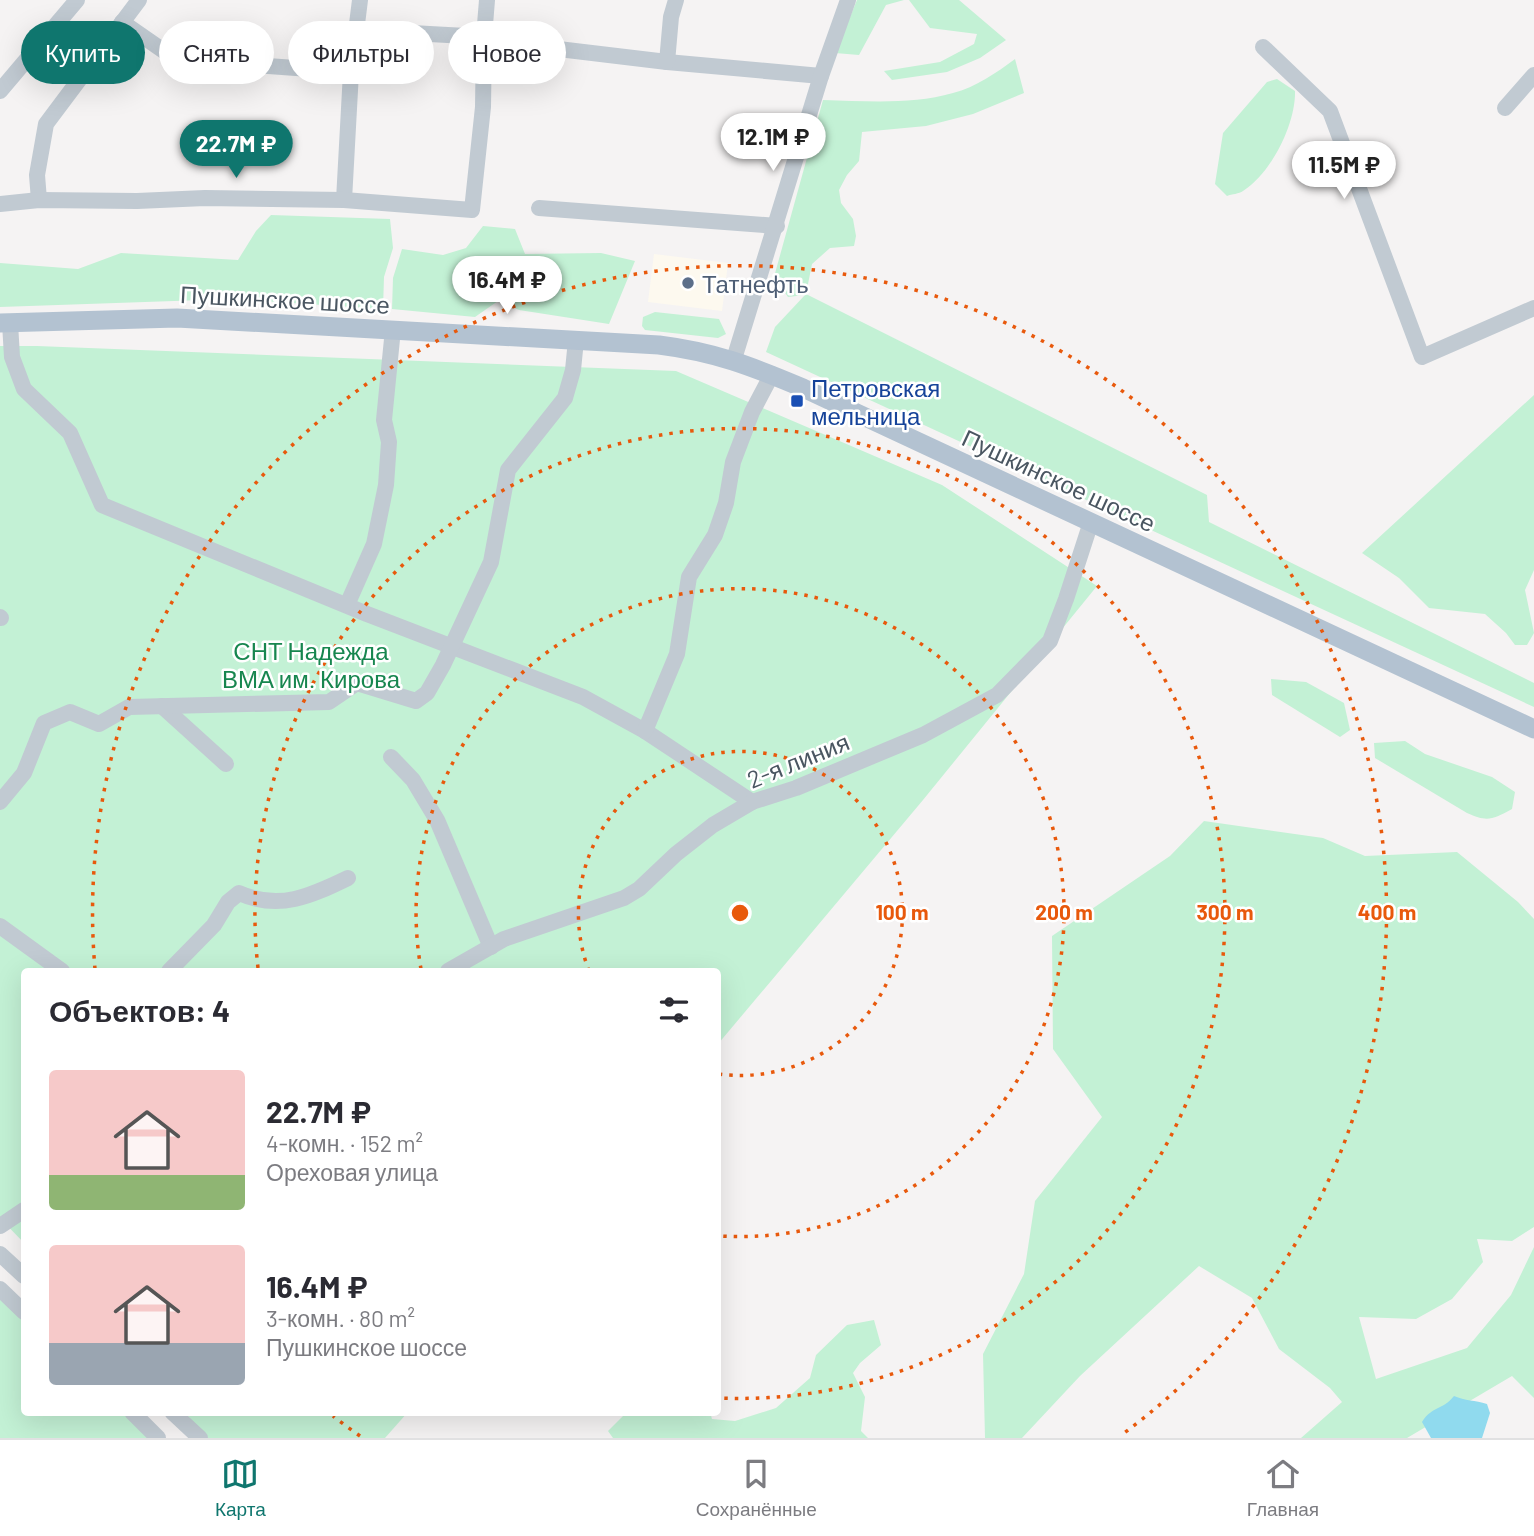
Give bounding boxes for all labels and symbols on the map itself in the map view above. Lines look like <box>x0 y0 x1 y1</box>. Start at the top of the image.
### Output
pin: 12.1M ₽ <box>708 114 838 173</box>
pin: 22.7M ₽ <box>171 120 301 180</box>
pin: 11.5M ₽ <box>1279 142 1409 201</box>
pin: 16.4M ₽ <box>442 256 572 316</box>
place label: Татнефть <box>702 269 809 298</box>
marker: Татнефть <box>680 275 696 291</box>
street label: Пушкинское шоссе <box>179 279 391 319</box>
place label: Петровская мельница <box>811 373 940 430</box>
marker: Петровская мельница <box>789 393 805 409</box>
street label: Пушкинское шоссе <box>958 423 1160 537</box>
park label: СНТ Надежда ВМА им. Кирова <box>222 636 401 693</box>
street label: 2-я линия <box>743 726 853 794</box>
text: 100 m <box>875 899 929 924</box>
text: 200 m <box>1035 899 1093 924</box>
text: 300 m <box>1196 899 1254 924</box>
text: 400 m <box>1358 899 1416 924</box>
centre of rings <box>728 901 752 925</box>

